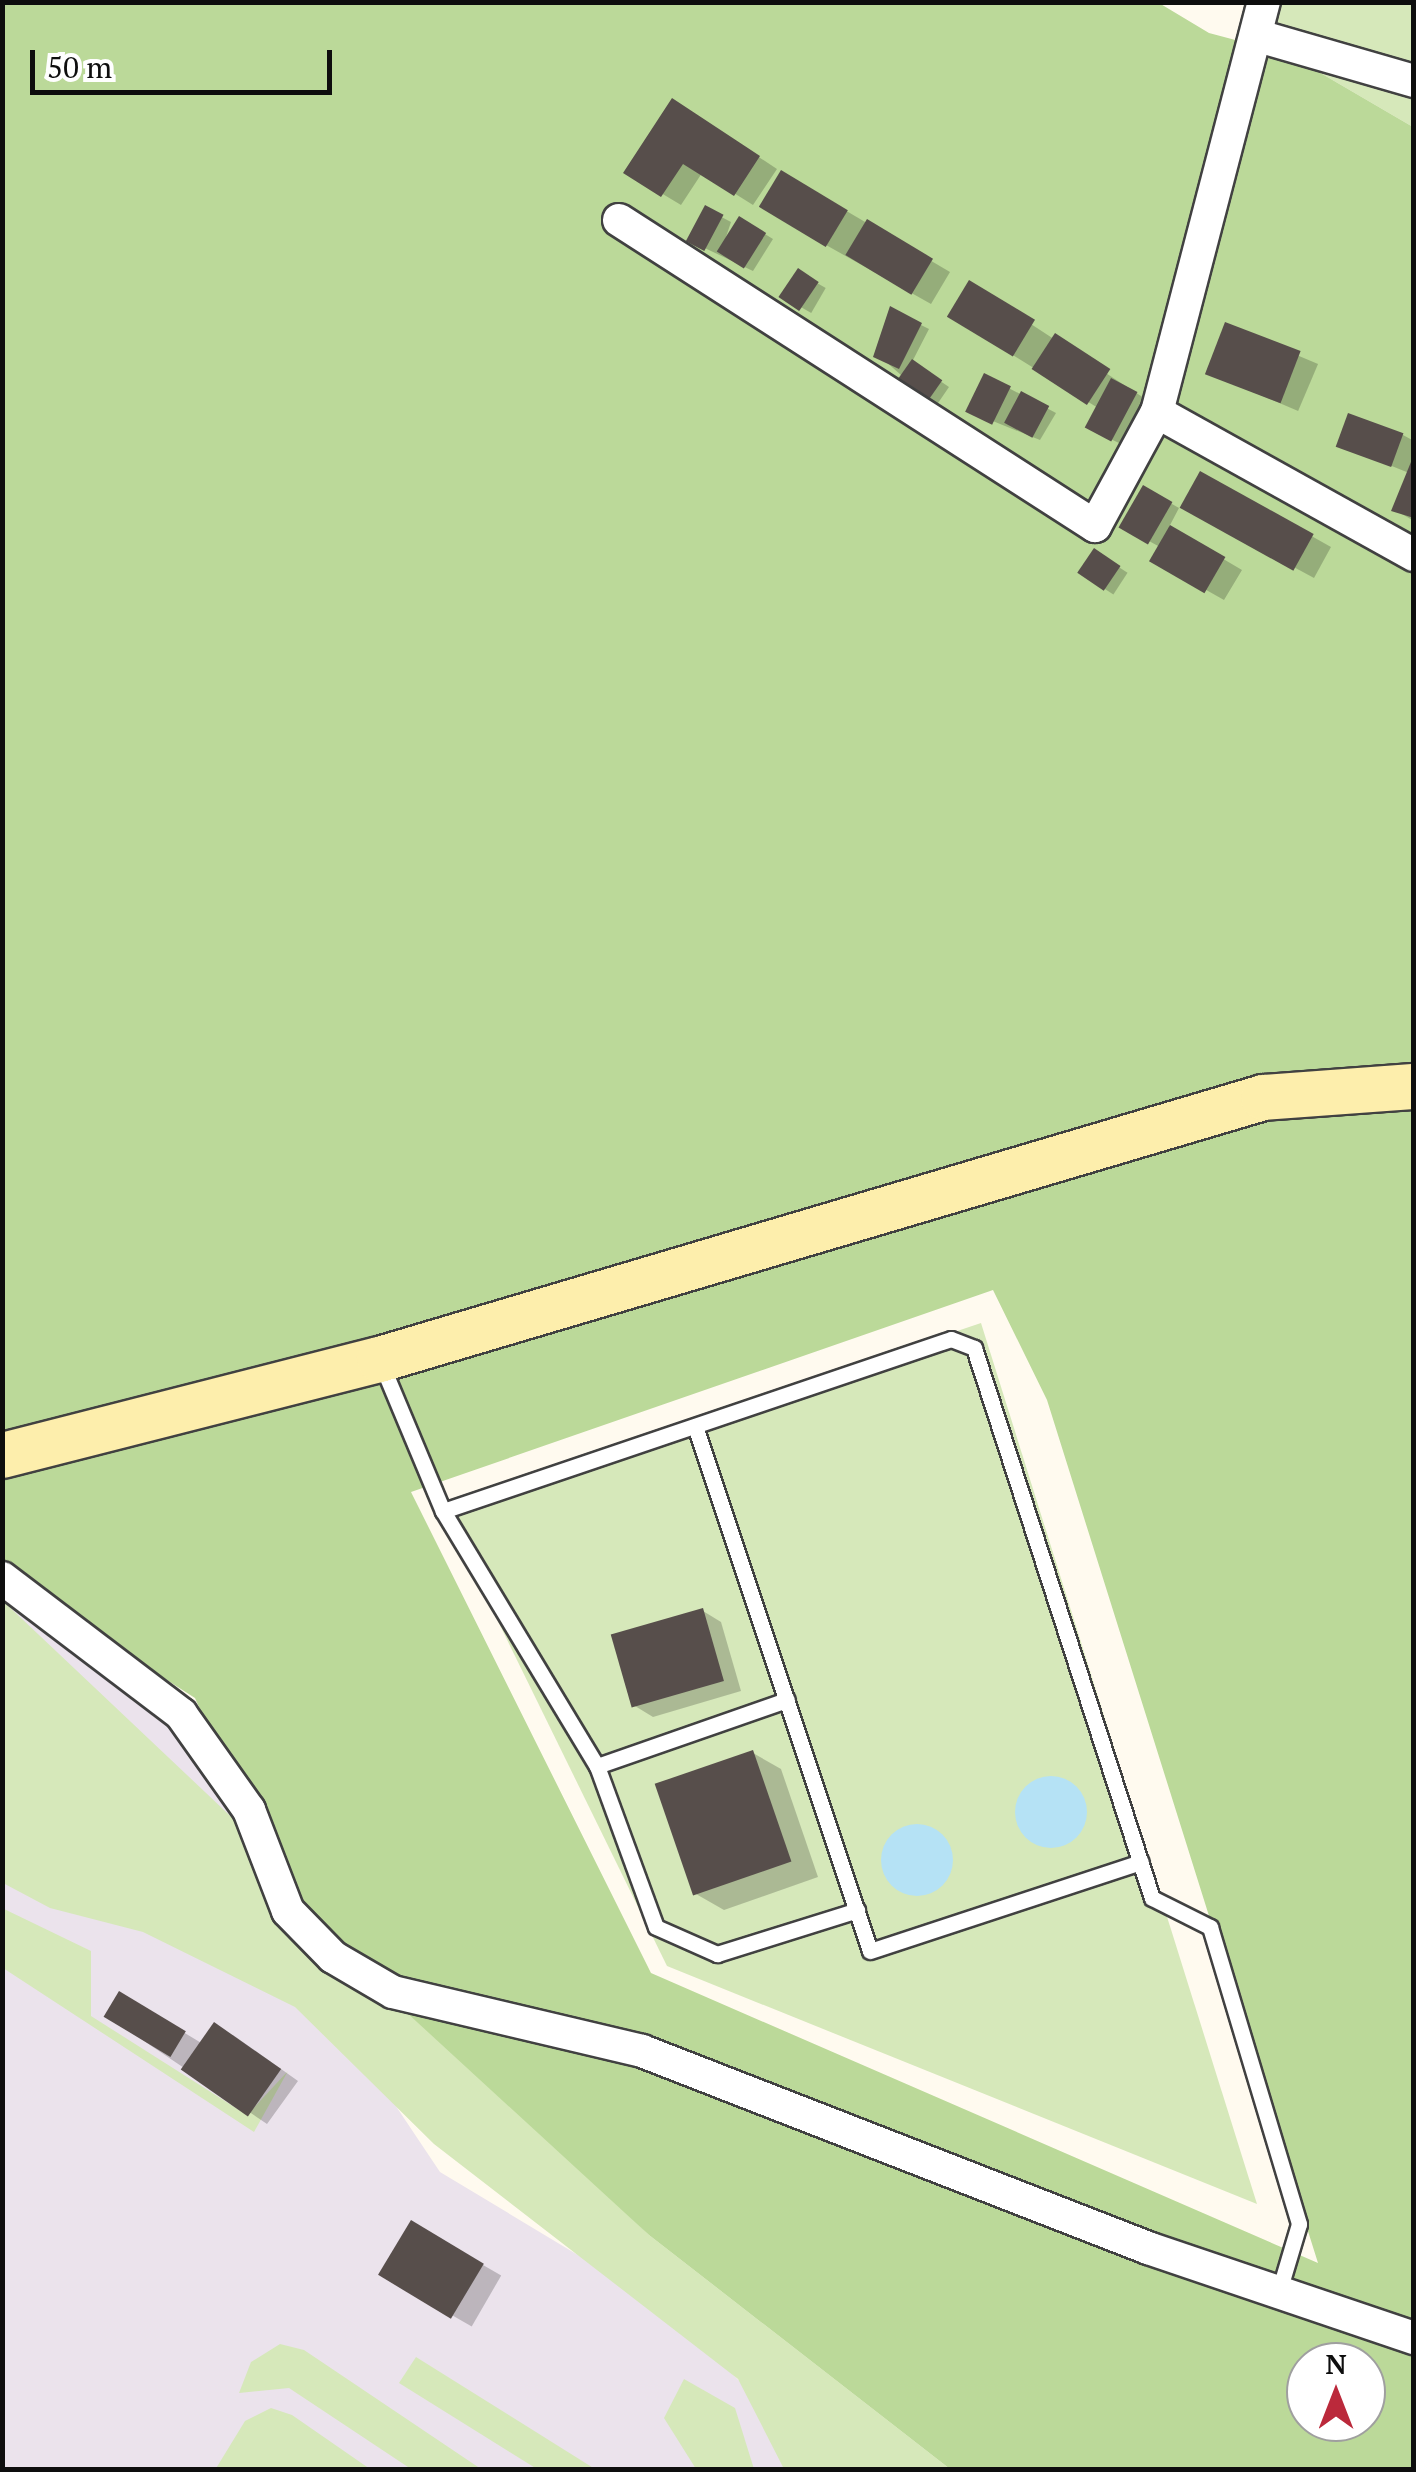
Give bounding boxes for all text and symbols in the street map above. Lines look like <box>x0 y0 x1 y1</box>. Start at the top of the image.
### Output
scale bar <box>35 30 338 92</box>
text: 50 m <box>47 47 112 87</box>
north arrow <box>1286 2342 1386 2442</box>
text: N <box>1325 2345 1347 2382</box>

